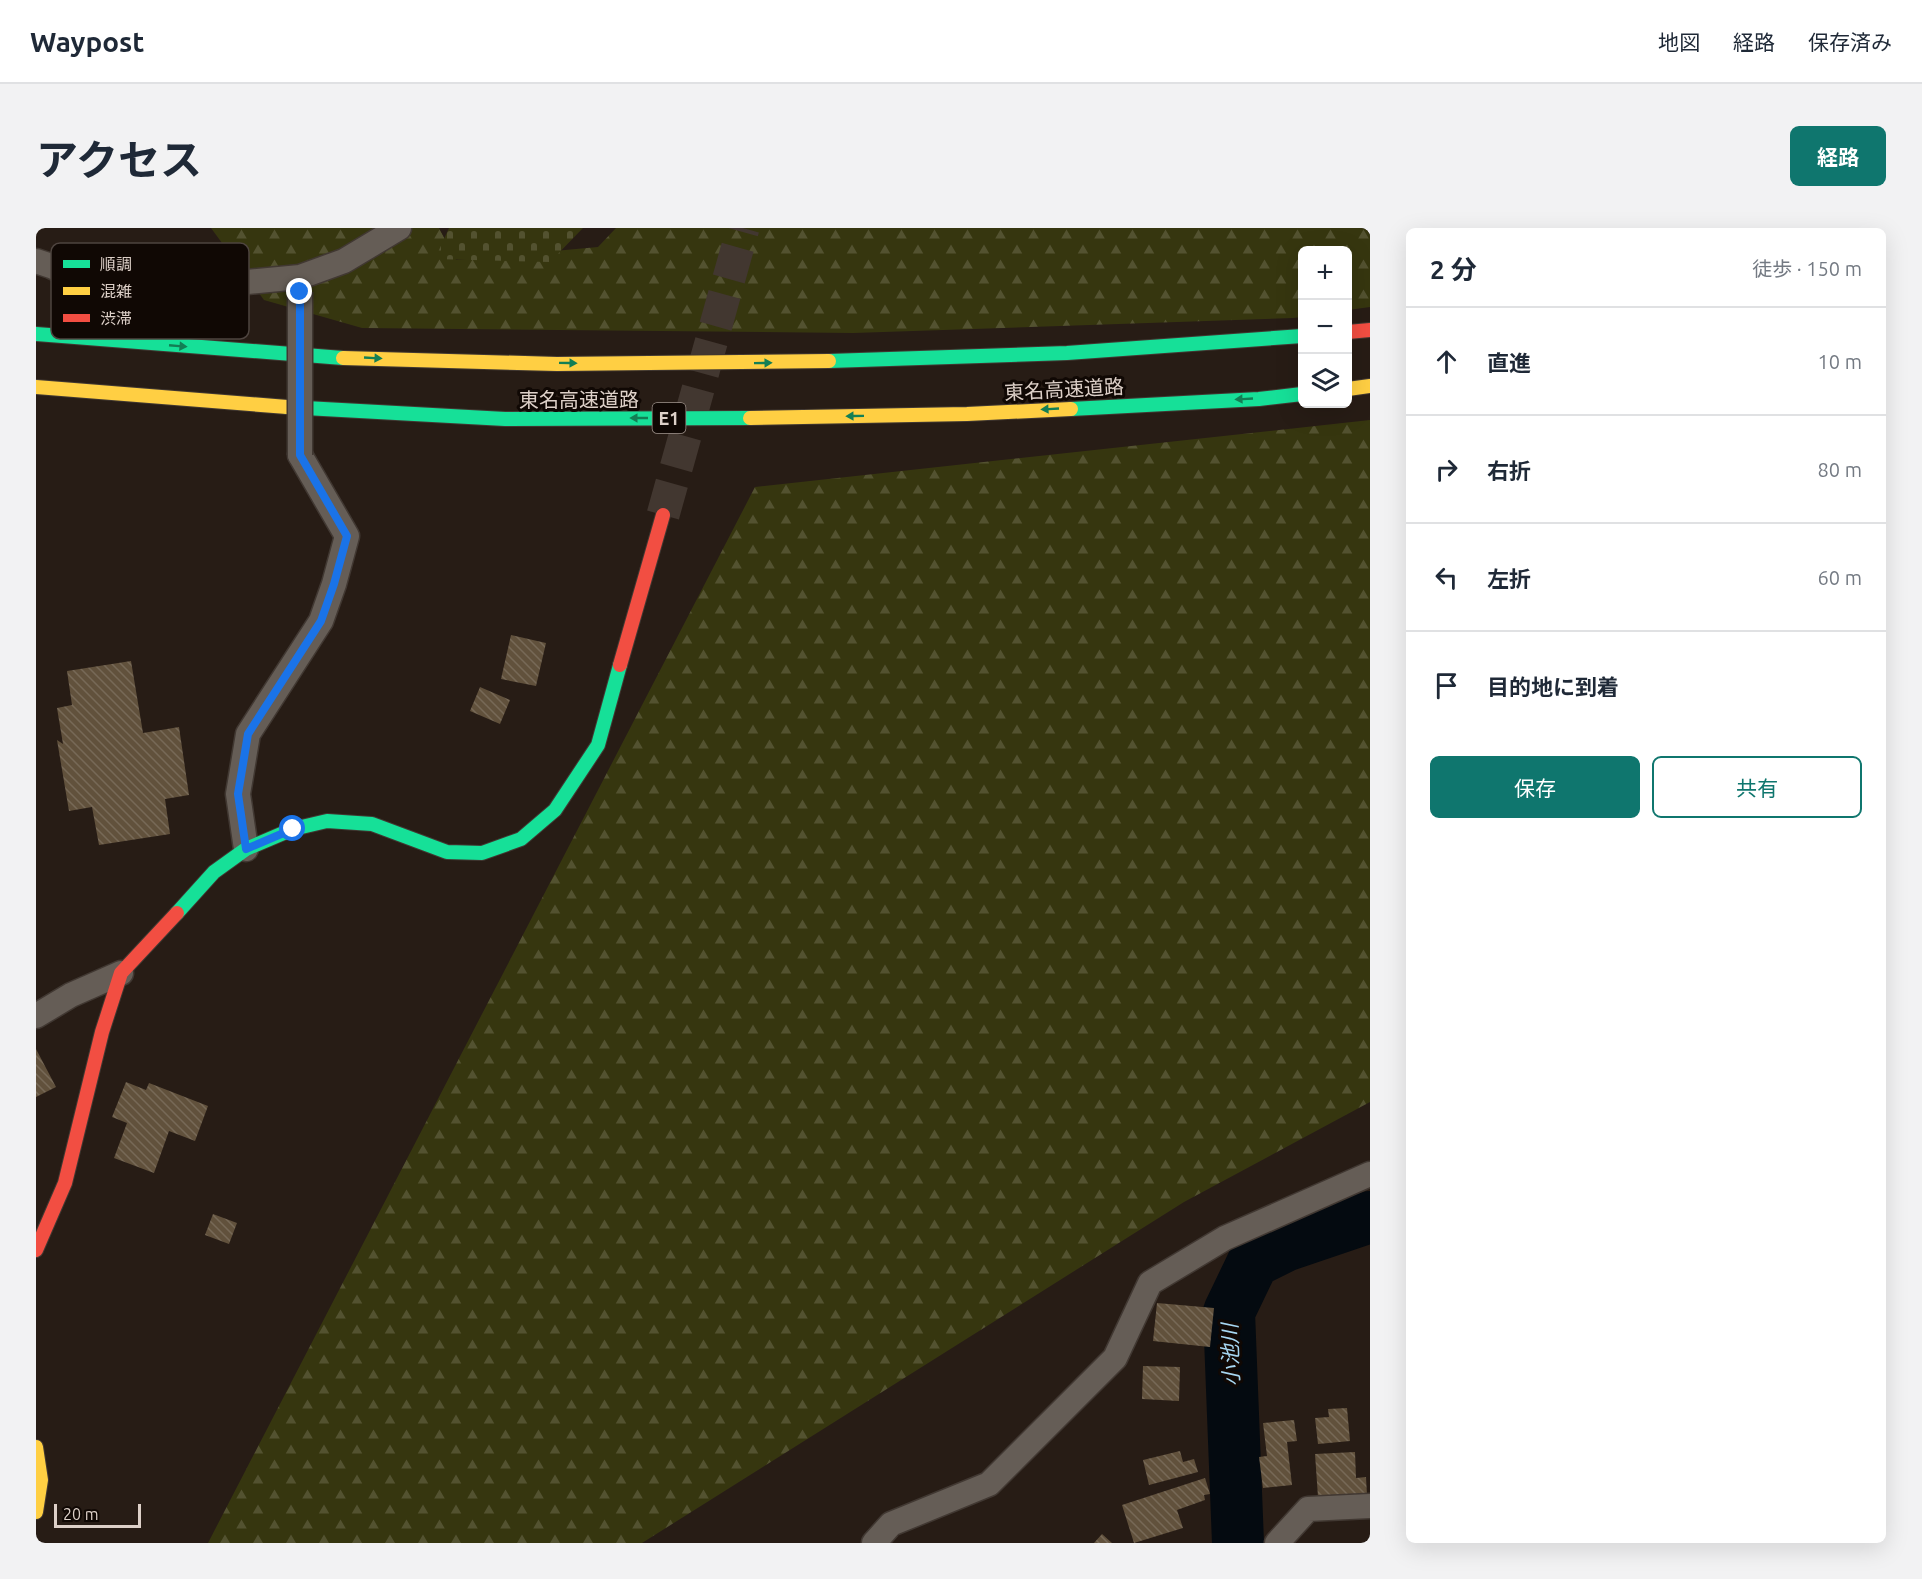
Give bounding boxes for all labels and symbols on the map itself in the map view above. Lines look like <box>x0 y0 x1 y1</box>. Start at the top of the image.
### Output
legend <box>51 243 249 339</box>
text: 順調 <box>100 255 132 273</box>
route end <box>286 278 312 304</box>
text: 混雑 <box>100 282 132 300</box>
text: 渋滞 <box>100 309 132 327</box>
one-way arrow <box>169 341 188 351</box>
one-way arrow <box>363 354 382 363</box>
one-way arrow <box>558 358 577 368</box>
one-way arrow <box>753 358 772 368</box>
street label: 東名高速道路 <box>1003 374 1125 404</box>
street label: 東名高速道路 <box>519 388 639 411</box>
one-way arrow <box>1235 395 1254 404</box>
road number: E1 <box>652 403 686 433</box>
one-way arrow <box>1040 405 1059 414</box>
one-way arrow <box>845 411 864 421</box>
one-way arrow <box>629 413 648 423</box>
route start <box>279 815 305 841</box>
water label: 小池川 <box>1217 1321 1243 1387</box>
scale bar <box>54 1501 141 1528</box>

